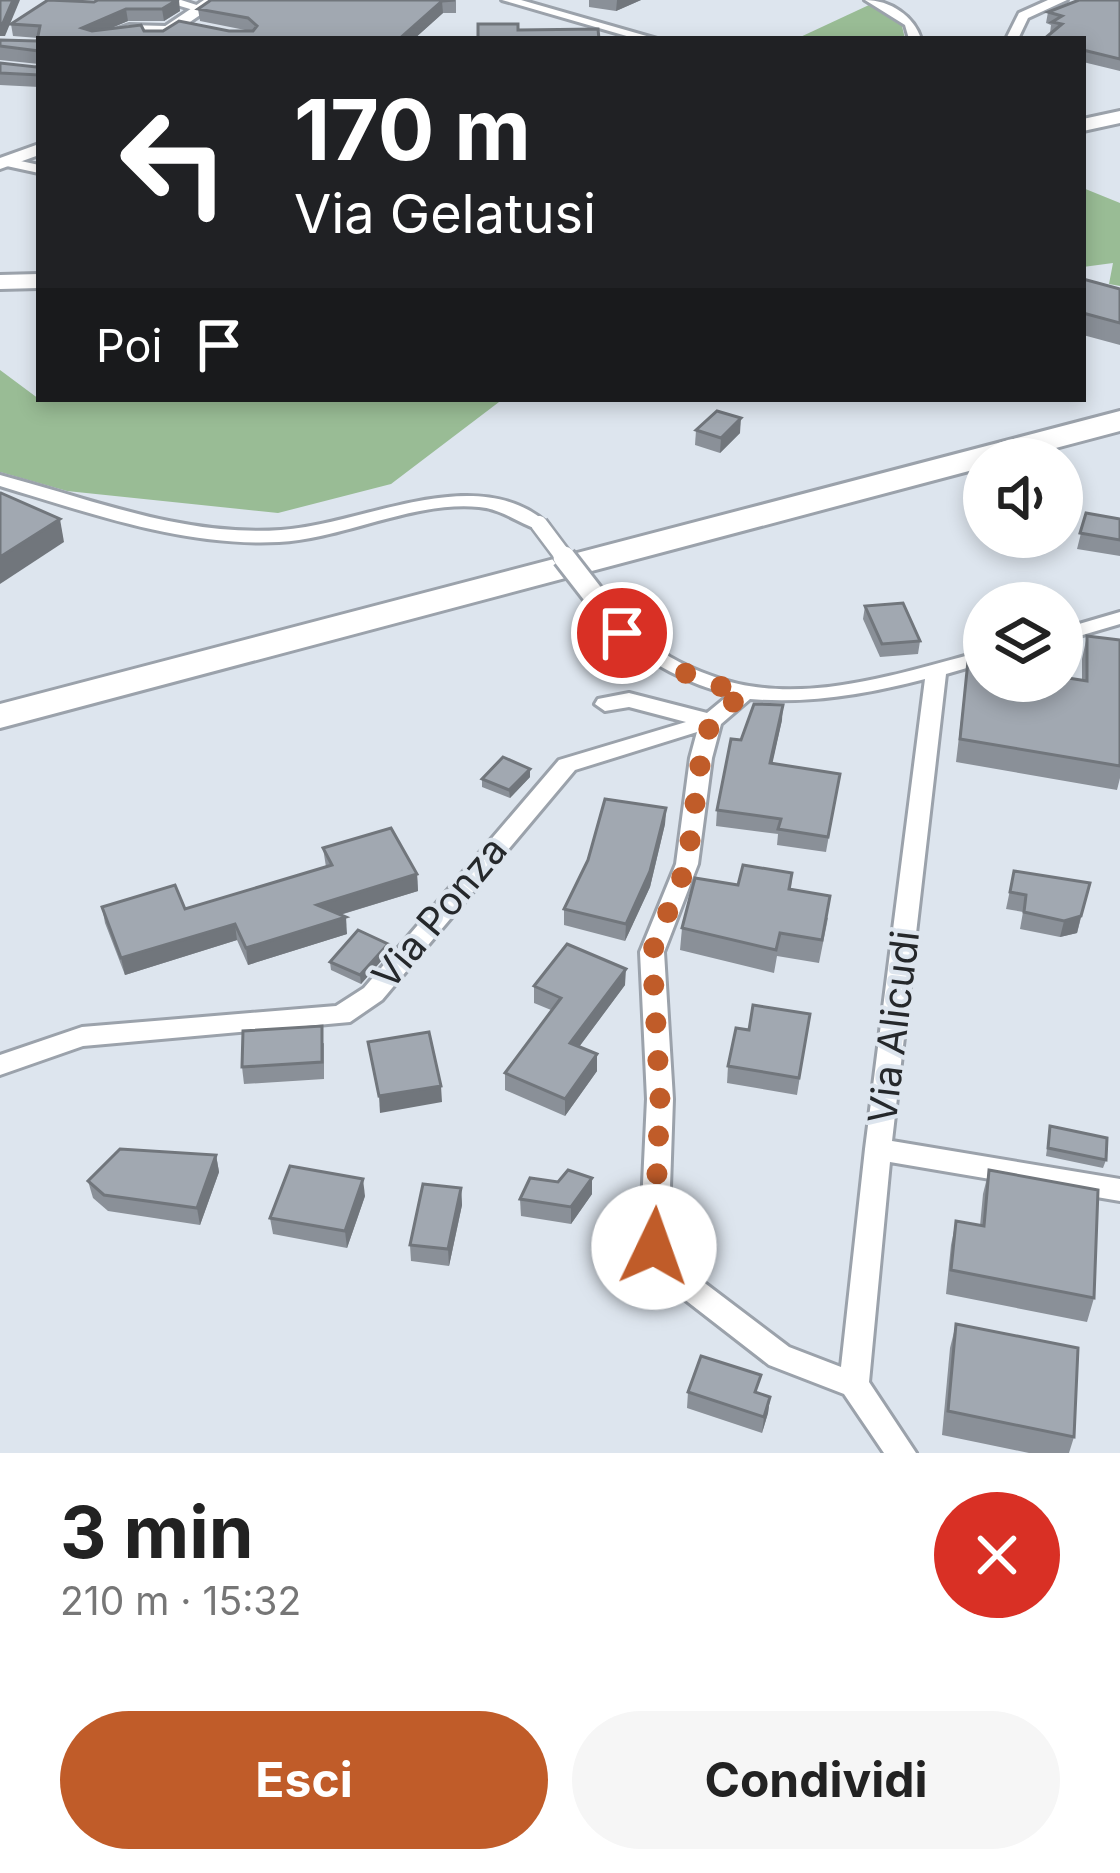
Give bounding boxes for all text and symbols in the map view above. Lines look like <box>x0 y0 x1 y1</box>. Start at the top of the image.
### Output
text: 170 m <box>294 79 531 180</box>
icon: left <box>96 84 252 240</box>
text: Via Gelatusi <box>294 181 596 246</box>
icon: arrive <box>186 312 252 378</box>
text: Poi <box>96 318 162 373</box>
map controls <box>963 438 1083 702</box>
button: sound <box>963 438 1083 558</box>
pin <box>571 582 673 684</box>
button: layers <box>963 582 1083 702</box>
icon: arrive <box>589 600 655 666</box>
street label: Via Ponza <box>362 826 516 998</box>
street label: Via Alicudi <box>858 928 928 1126</box>
position arrow <box>591 1184 717 1310</box>
text: 3 min <box>60 1488 254 1575</box>
button: close <box>934 1492 1060 1618</box>
text: 210 m · 15:32 <box>60 1577 301 1624</box>
button: Esci <box>60 1711 548 1849</box>
button: Condividi <box>572 1711 1060 1849</box>

